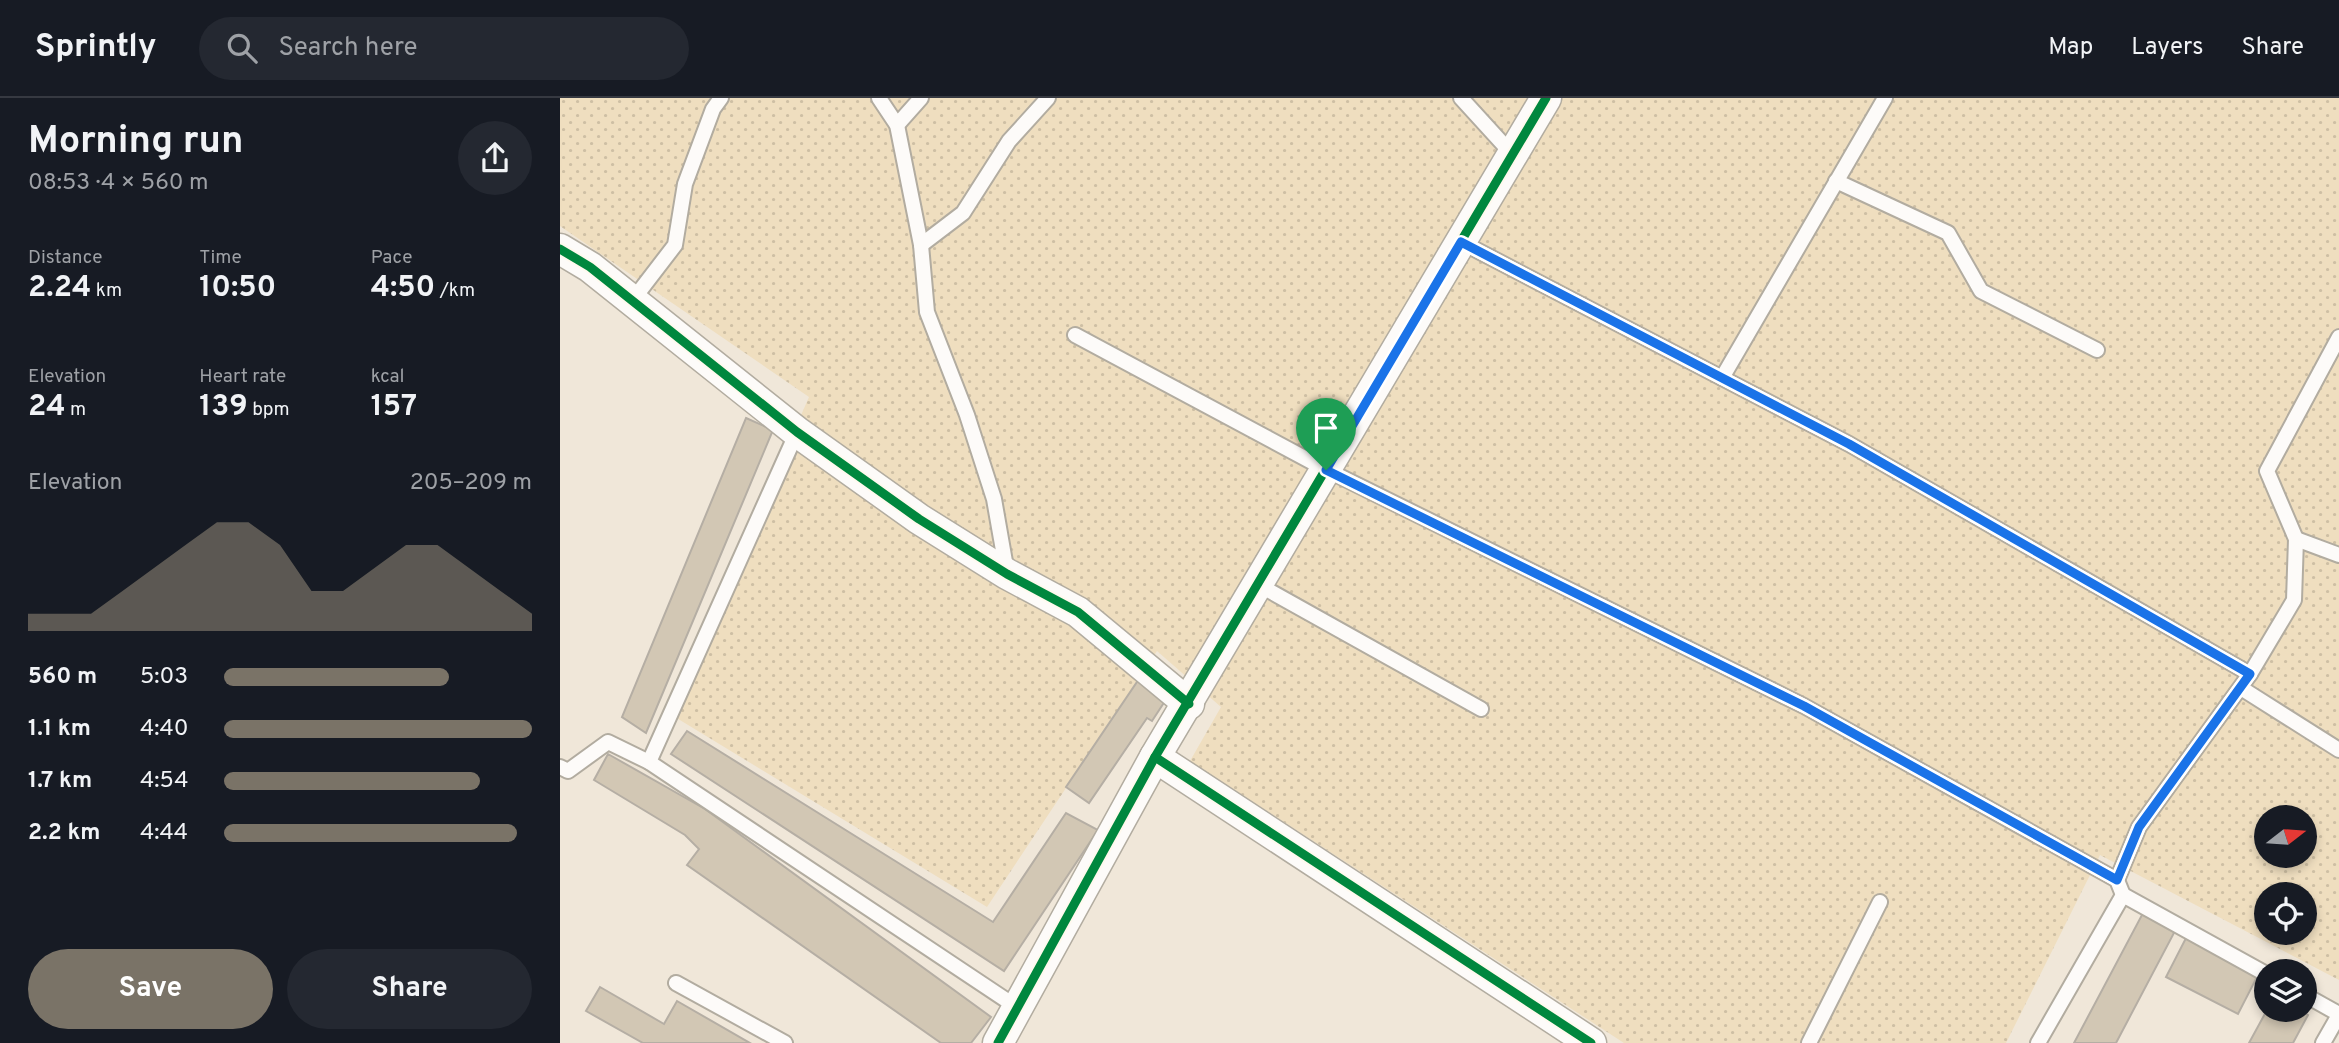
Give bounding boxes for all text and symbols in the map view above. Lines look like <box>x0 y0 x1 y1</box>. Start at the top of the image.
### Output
search box <box>199 17 689 80</box>
text: Sprintly <box>35 27 157 69</box>
icon: search <box>223 29 261 67</box>
text: Search here <box>279 32 418 65</box>
text: Map <box>2048 33 2093 63</box>
text: Layers <box>2131 33 2203 63</box>
text: Share <box>2241 33 2304 63</box>
text: Morning run <box>28 118 244 167</box>
button: share <box>458 121 532 195</box>
text: 08:53 · 4 × 560 m <box>28 169 209 198</box>
text: Distance <box>28 246 103 270</box>
text: Time <box>199 246 242 270</box>
text: Pace <box>371 246 412 270</box>
text: 2.24 <box>28 270 91 307</box>
text: 10:50 <box>199 270 276 307</box>
text: 4:50 <box>371 270 435 307</box>
text: km <box>91 279 122 303</box>
text: /km <box>435 279 475 303</box>
text: Elevation <box>28 365 106 389</box>
text: Heart rate <box>199 365 286 389</box>
text: kcal <box>371 365 404 389</box>
text: 24 <box>28 389 66 426</box>
text: 139 <box>199 389 248 426</box>
text: 157 <box>371 389 417 426</box>
text: m <box>66 398 86 422</box>
text: bpm <box>248 398 290 422</box>
pin <box>1296 398 1356 470</box>
icon: arrive <box>1307 409 1345 447</box>
text: Elevation <box>28 469 123 498</box>
text: 205–209 m <box>410 469 532 498</box>
text: 560 m <box>28 663 97 692</box>
text: 5:03 <box>140 663 188 692</box>
text: 1.1 km <box>28 715 91 744</box>
text: 4:40 <box>140 715 189 744</box>
text: 1.7 km <box>28 767 92 796</box>
text: 4:54 <box>140 767 188 796</box>
north arrow <box>2254 805 2317 868</box>
map controls <box>2254 805 2317 1022</box>
text: 2.2 km <box>28 819 101 848</box>
text: 4:44 <box>140 819 188 848</box>
button: locate <box>2254 882 2317 945</box>
button: Save <box>28 949 273 1029</box>
button: Share <box>287 949 532 1029</box>
button: layers <box>2254 959 2317 1022</box>

